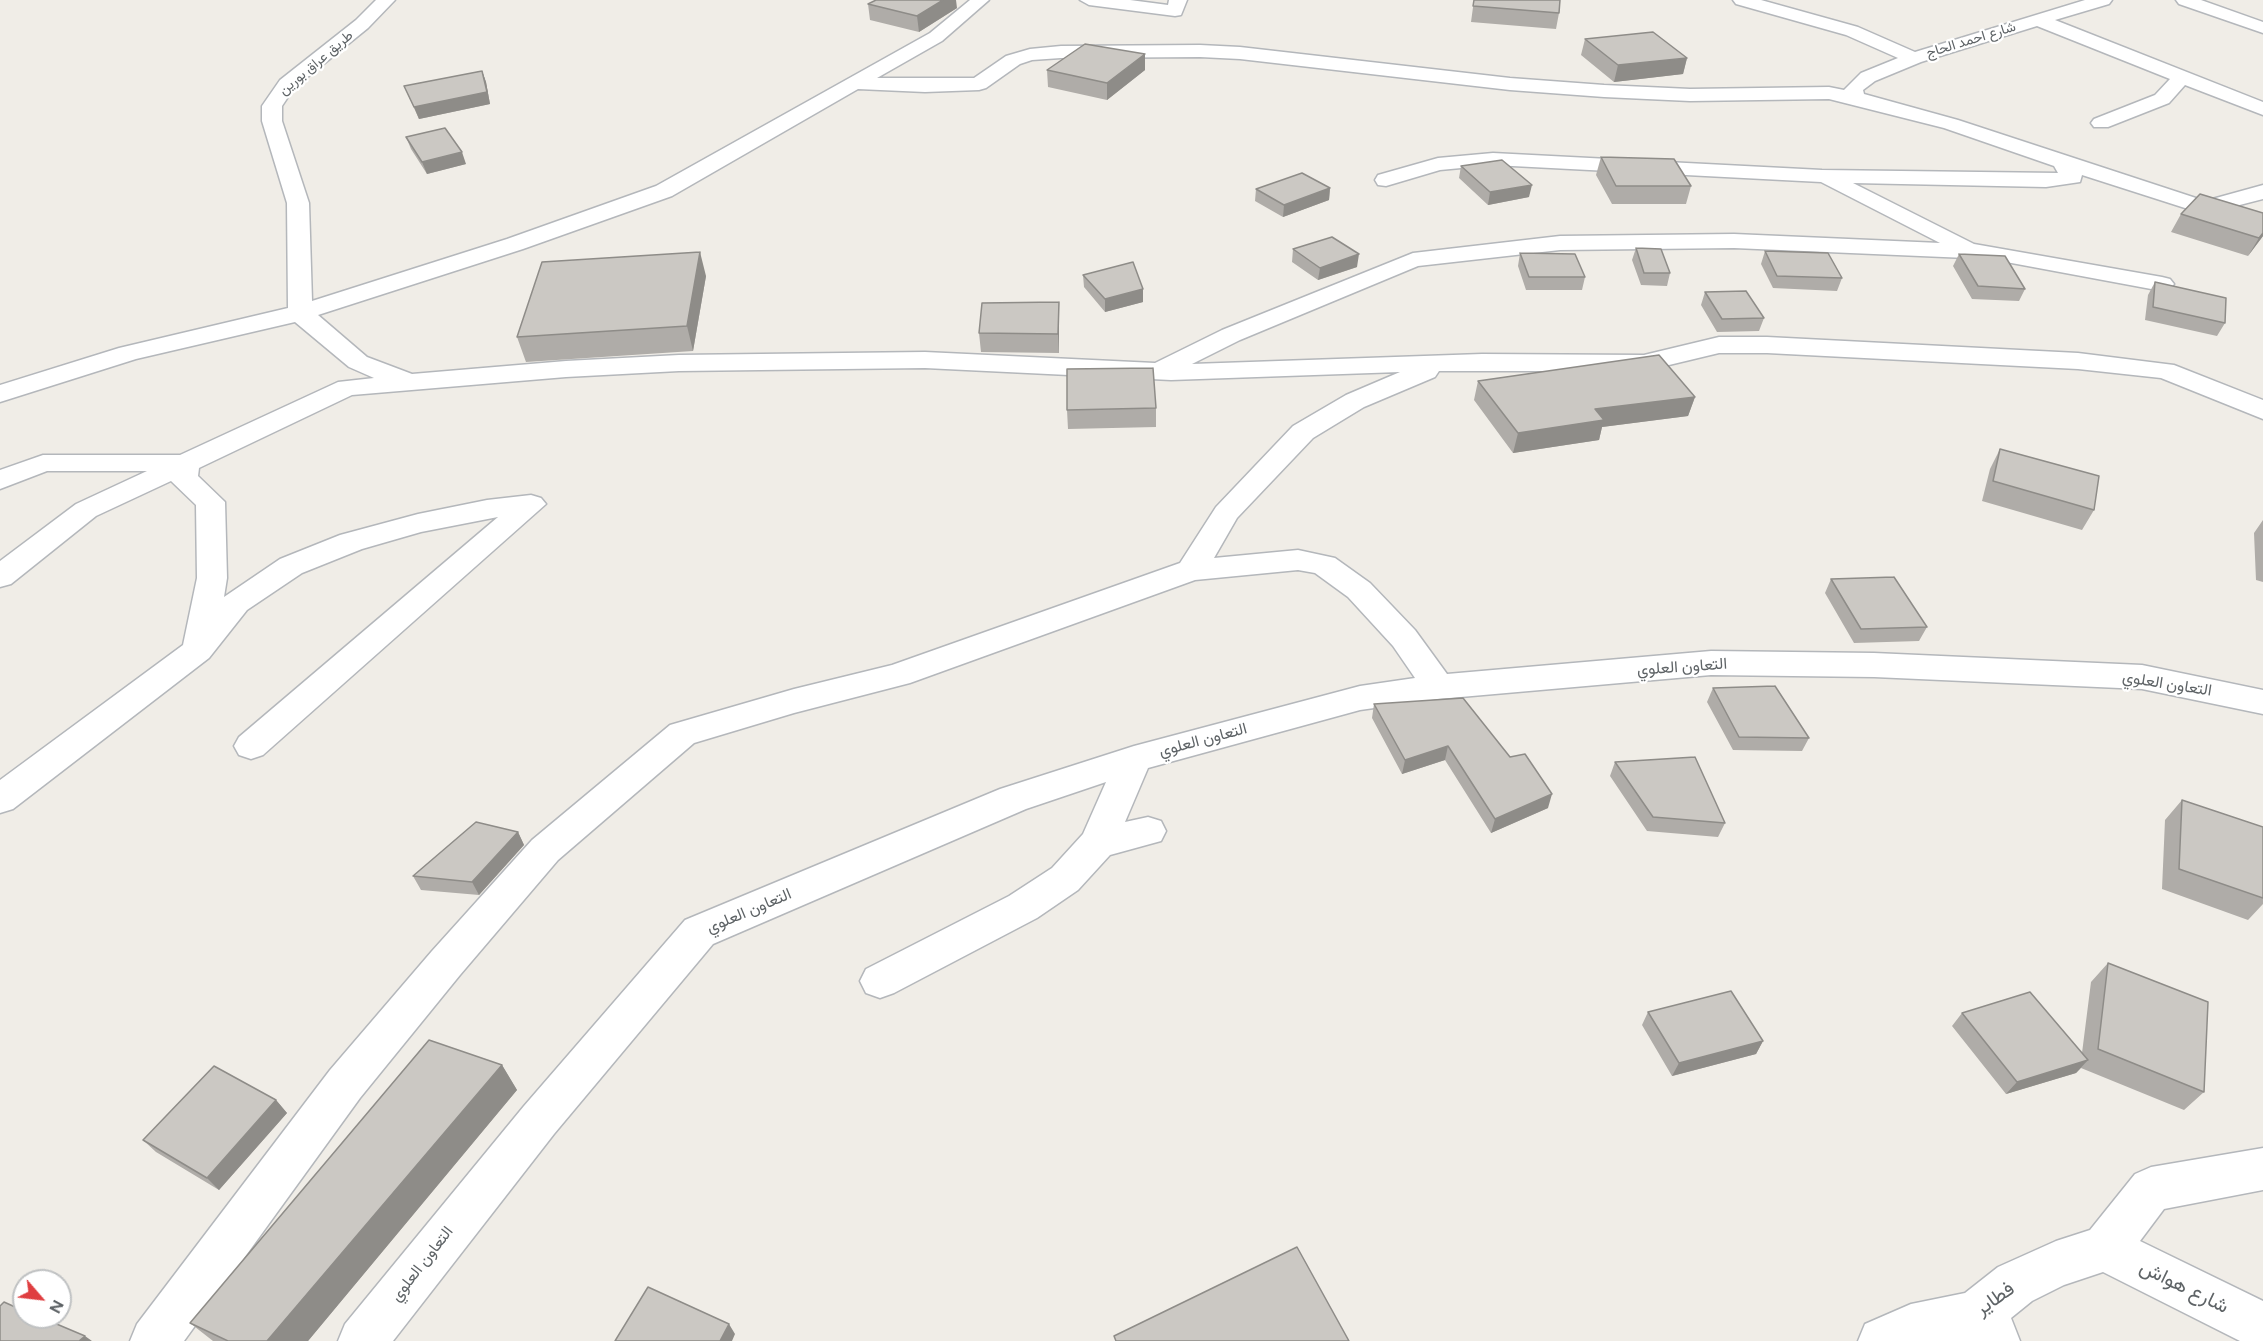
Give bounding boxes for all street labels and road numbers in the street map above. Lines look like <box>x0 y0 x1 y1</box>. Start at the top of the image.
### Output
street label: شارع احمد الحاج <box>1924 18 2018 62</box>
street label: طريق عراق بورين <box>276 27 356 99</box>
street label: التعاون العلوي <box>1636 654 1728 680</box>
street label: التعاون العلوي <box>2121 667 2213 701</box>
street label: التعاون العلوي <box>1157 719 1249 761</box>
street label: التعاون العلوي <box>704 885 794 937</box>
street label: التعاون العلوي <box>387 1223 457 1305</box>
street label: شارع هواش <box>2135 1255 2233 1319</box>
street label: فطاير <box>1971 1277 2019 1321</box>

